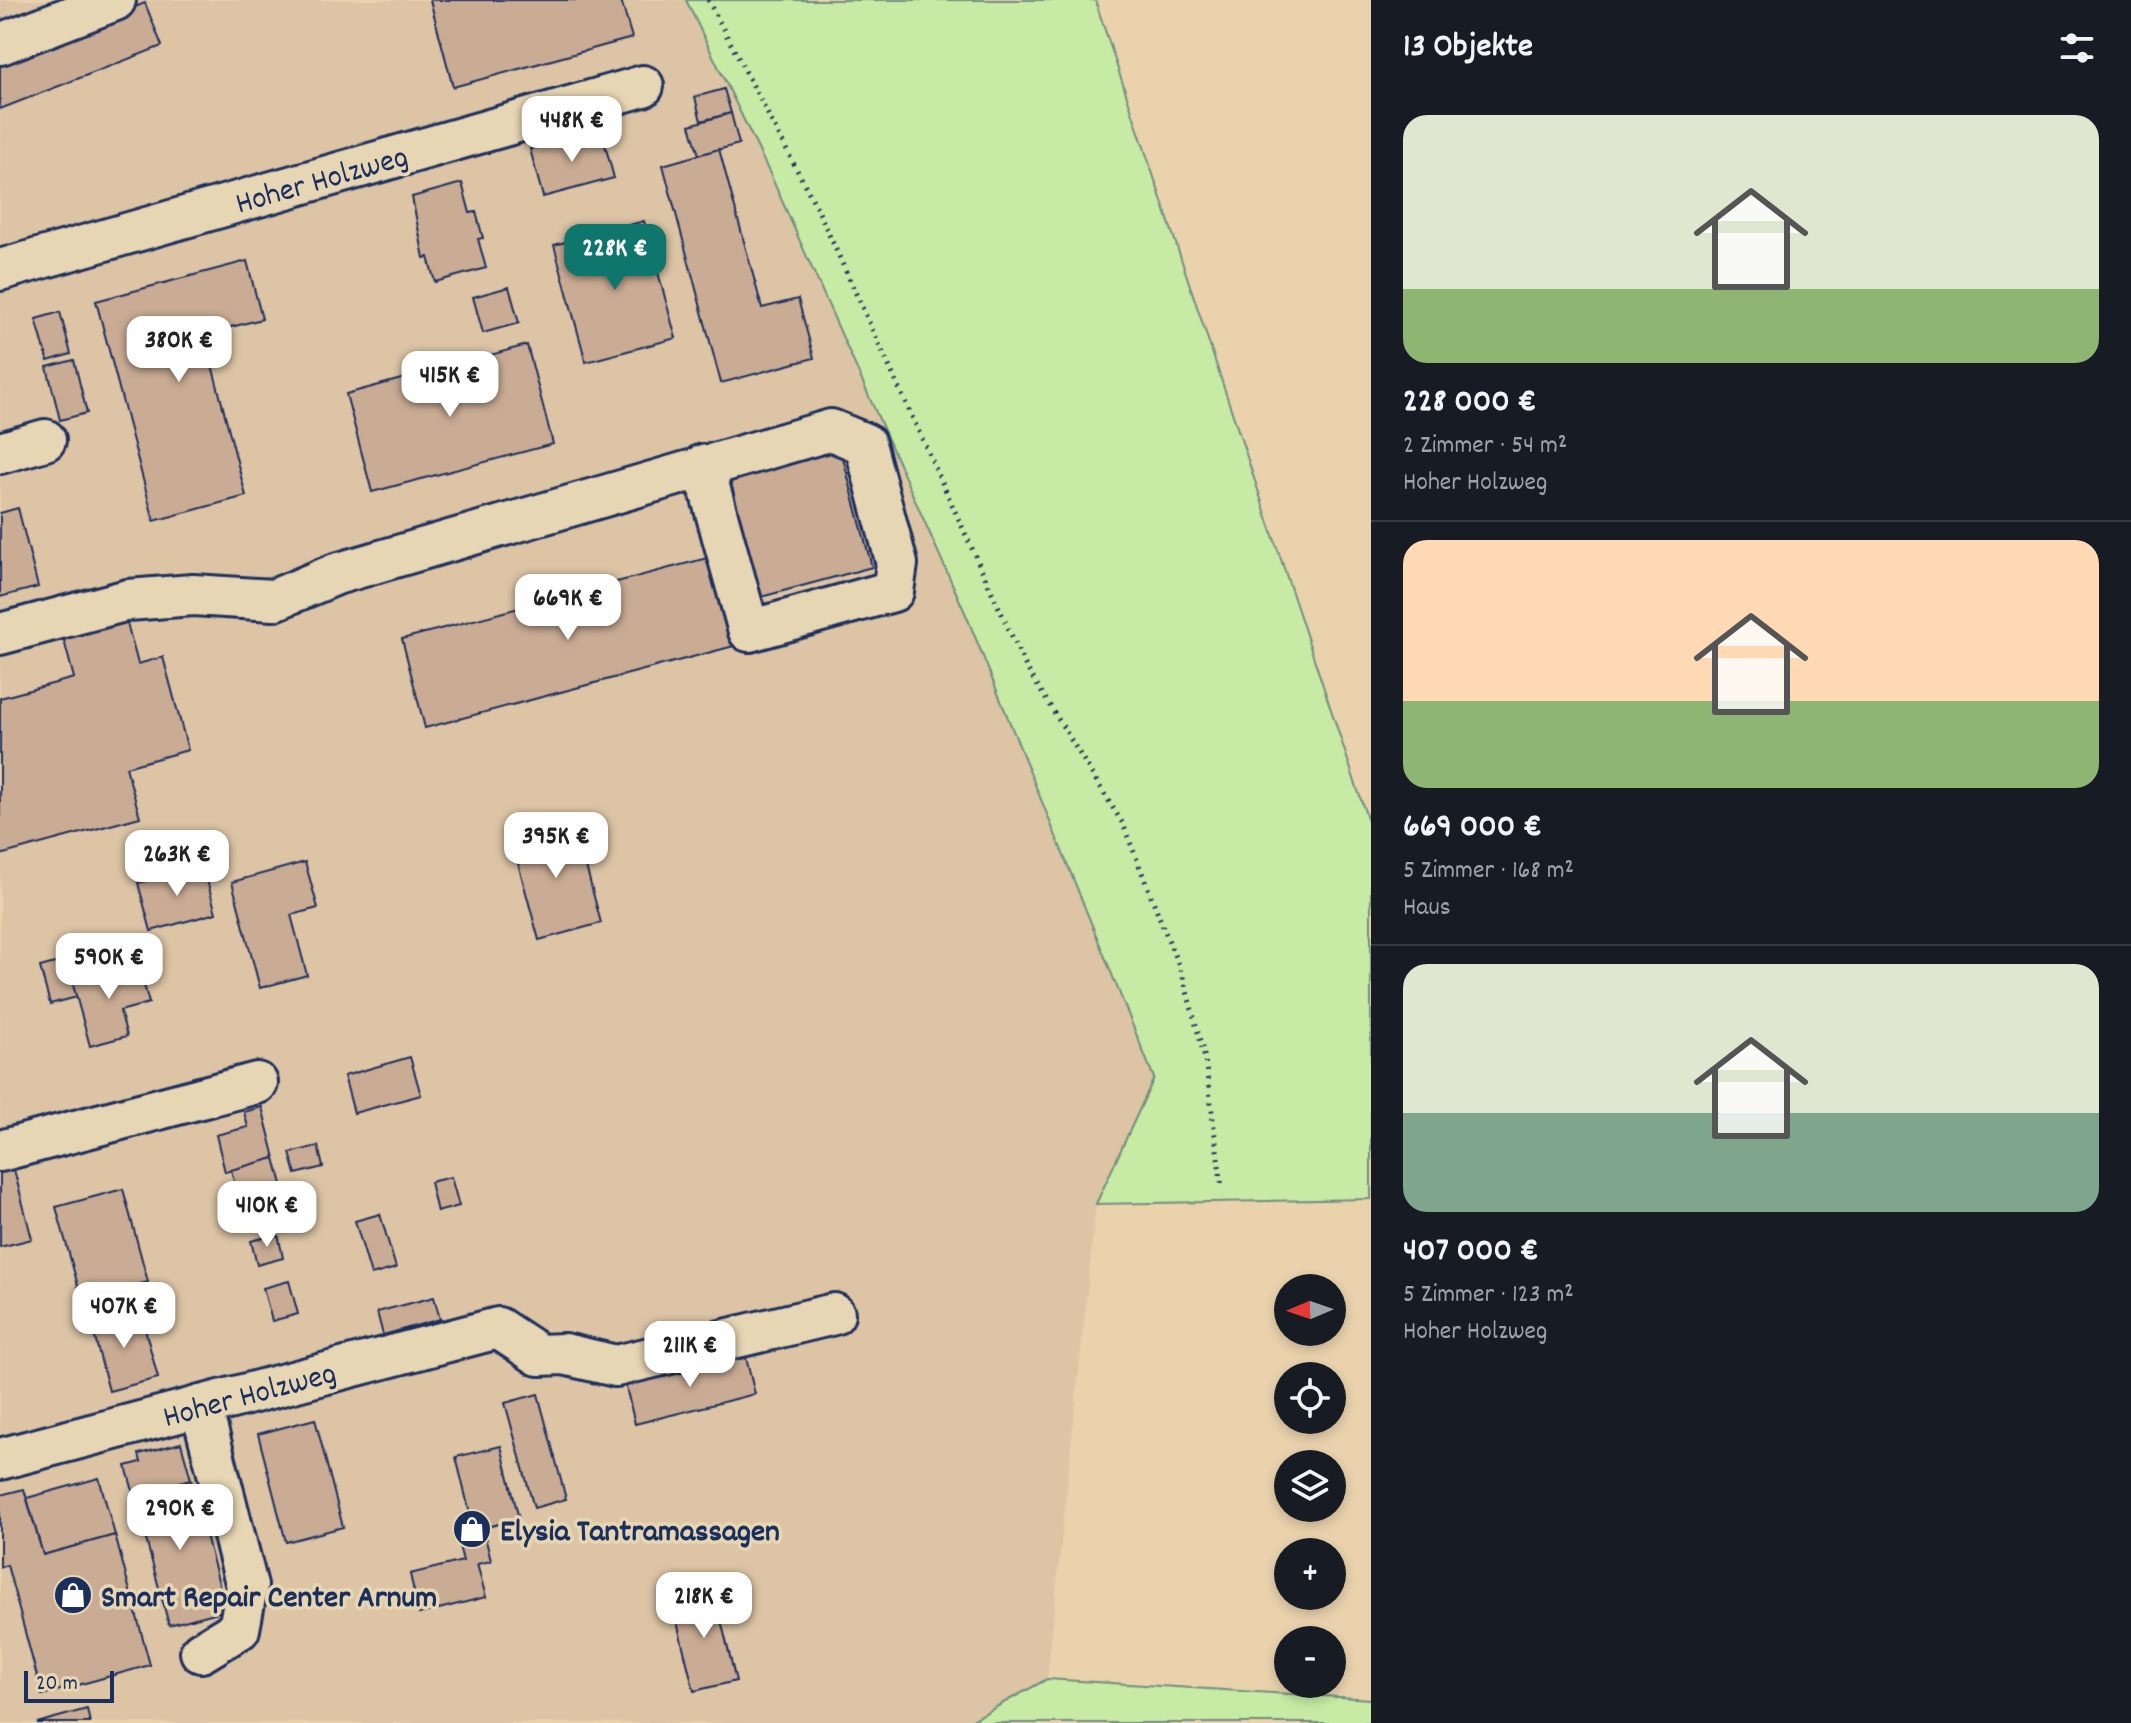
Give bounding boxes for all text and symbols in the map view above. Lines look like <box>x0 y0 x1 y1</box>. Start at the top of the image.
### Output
text: 13 Objekte <box>1403 24 1533 73</box>
icon: filters <box>2055 26 2099 70</box>
pin: 448K € <box>507 96 637 164</box>
text: 448K € <box>540 103 604 140</box>
street label: Hoher Holzweg <box>231 136 414 229</box>
icon: home <box>1679 167 1823 311</box>
pin: 228K € <box>550 224 680 292</box>
text: 228K € <box>582 231 648 268</box>
pin: 380K € <box>114 316 244 384</box>
text: 380K € <box>145 323 213 360</box>
pin: 415K € <box>385 351 515 419</box>
text: 415K € <box>420 358 481 395</box>
text: 228 000 € <box>1403 379 1536 428</box>
text: 2 Zimmer · 54 m² <box>1403 428 1567 465</box>
text: Hoher Holzweg <box>1403 465 1547 502</box>
pin: 669K € <box>503 574 633 642</box>
text: 669K € <box>533 581 603 618</box>
icon: home <box>1679 592 1823 736</box>
text: 669 000 € <box>1403 804 1542 853</box>
pin: 395K € <box>491 812 621 880</box>
text: 395K € <box>522 819 590 856</box>
pin: 263K € <box>112 830 242 898</box>
text: 263K € <box>143 837 211 874</box>
text: 5 Zimmer · 168 m² <box>1403 853 1574 890</box>
text: Haus <box>1403 890 1451 927</box>
pin: 590K € <box>44 933 174 1001</box>
text: 590K € <box>74 940 144 977</box>
icon: home <box>1679 1016 1823 1160</box>
pin: 410K € <box>202 1181 332 1249</box>
text: 410K € <box>235 1188 299 1225</box>
text: 407 000 € <box>1403 1228 1539 1277</box>
north arrow <box>1274 1274 1346 1346</box>
map controls <box>1274 1274 1346 1698</box>
text: 5 Zimmer · 123 m² <box>1403 1277 1574 1314</box>
pin: 407K € <box>59 1282 189 1350</box>
text: 407K € <box>90 1289 158 1326</box>
text: Hoher Holzweg <box>1403 1314 1547 1351</box>
pin: 211K € <box>625 1321 755 1389</box>
text: 211K € <box>662 1328 718 1365</box>
street label: Hoher Holzweg <box>159 1353 342 1443</box>
button: locate <box>1274 1362 1346 1434</box>
button: layers <box>1274 1450 1346 1522</box>
pin: 290K € <box>115 1484 245 1552</box>
text: 290K € <box>145 1491 215 1528</box>
shop icon: Elysia Tantramassagen <box>451 1508 493 1550</box>
place label: Elysia Tantramassagen <box>500 1511 780 1557</box>
button: + <box>1274 1538 1346 1610</box>
pin: 218K € <box>639 1572 769 1640</box>
shop icon: Smart Repair Center Arnum <box>52 1574 94 1616</box>
place label: Smart Repair Center Arnum <box>101 1577 437 1623</box>
text: 218K € <box>674 1579 734 1616</box>
button: − <box>1274 1626 1346 1698</box>
scale bar <box>24 1667 114 1703</box>
text: 20 m <box>36 1669 78 1700</box>

